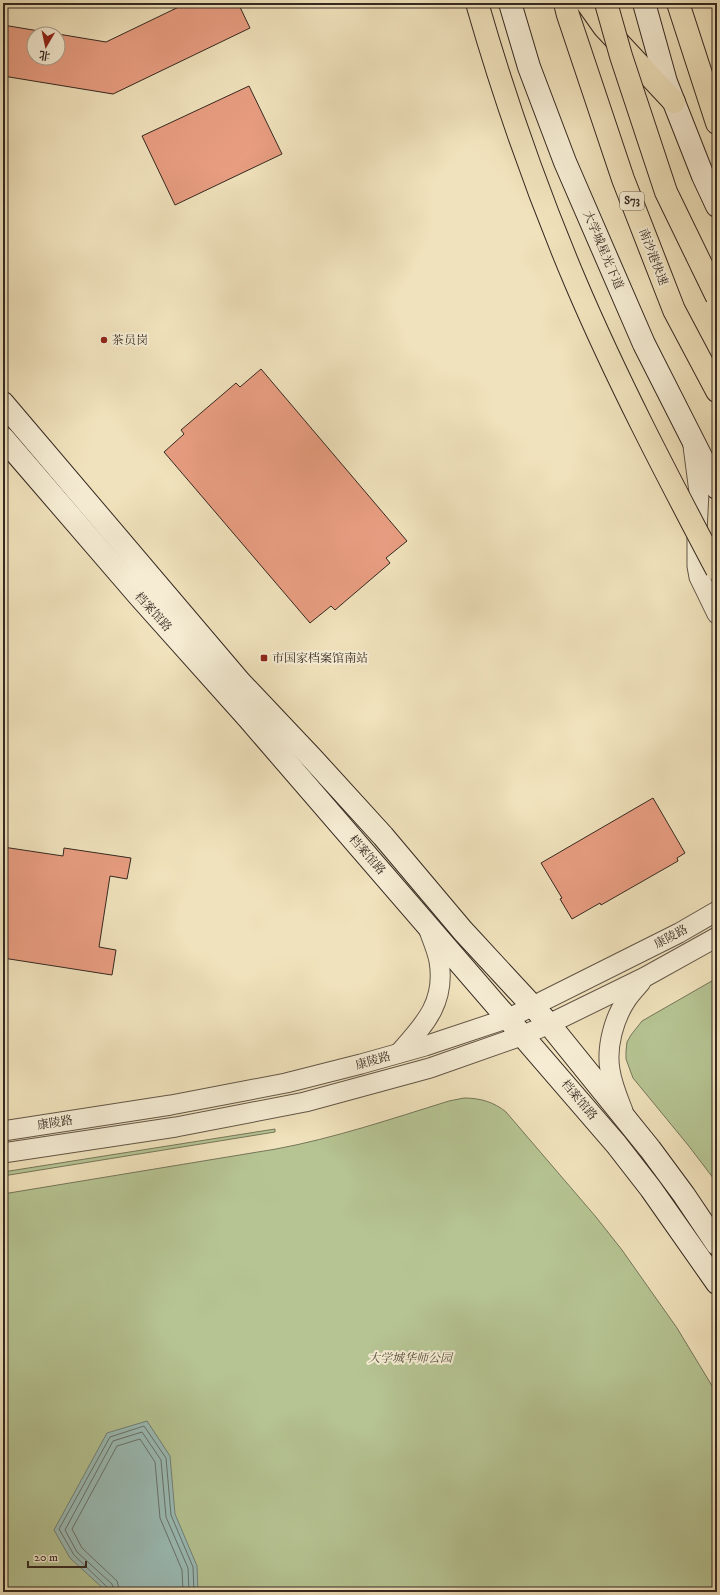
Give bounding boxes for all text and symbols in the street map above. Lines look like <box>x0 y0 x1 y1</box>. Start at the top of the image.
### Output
north arrow <box>26 26 66 66</box>
text: 北 <box>38 47 51 63</box>
road number: S73 <box>620 192 644 210</box>
street label: 大学城星光下道 <box>580 208 626 292</box>
street label: 南沙港快速 <box>635 226 671 288</box>
place label: 茶员岗 <box>112 333 148 348</box>
marker: 茶员岗 <box>99 335 109 345</box>
street label: 档案馆路 <box>131 589 175 635</box>
place label: 市国家档案馆南站 <box>272 651 368 666</box>
marker: 市国家档案馆南站 <box>259 653 269 663</box>
street label: 档案馆路 <box>346 832 388 878</box>
street label: 康陵路 <box>652 922 690 952</box>
street label: 康陵路 <box>354 1049 392 1073</box>
street label: 档案馆路 <box>558 1077 600 1123</box>
street label: 康陵路 <box>36 1113 74 1133</box>
park label: 大学城华师公园 <box>368 1351 454 1366</box>
scale bar <box>28 1543 86 1569</box>
text: 20 m <box>34 1550 58 1565</box>

